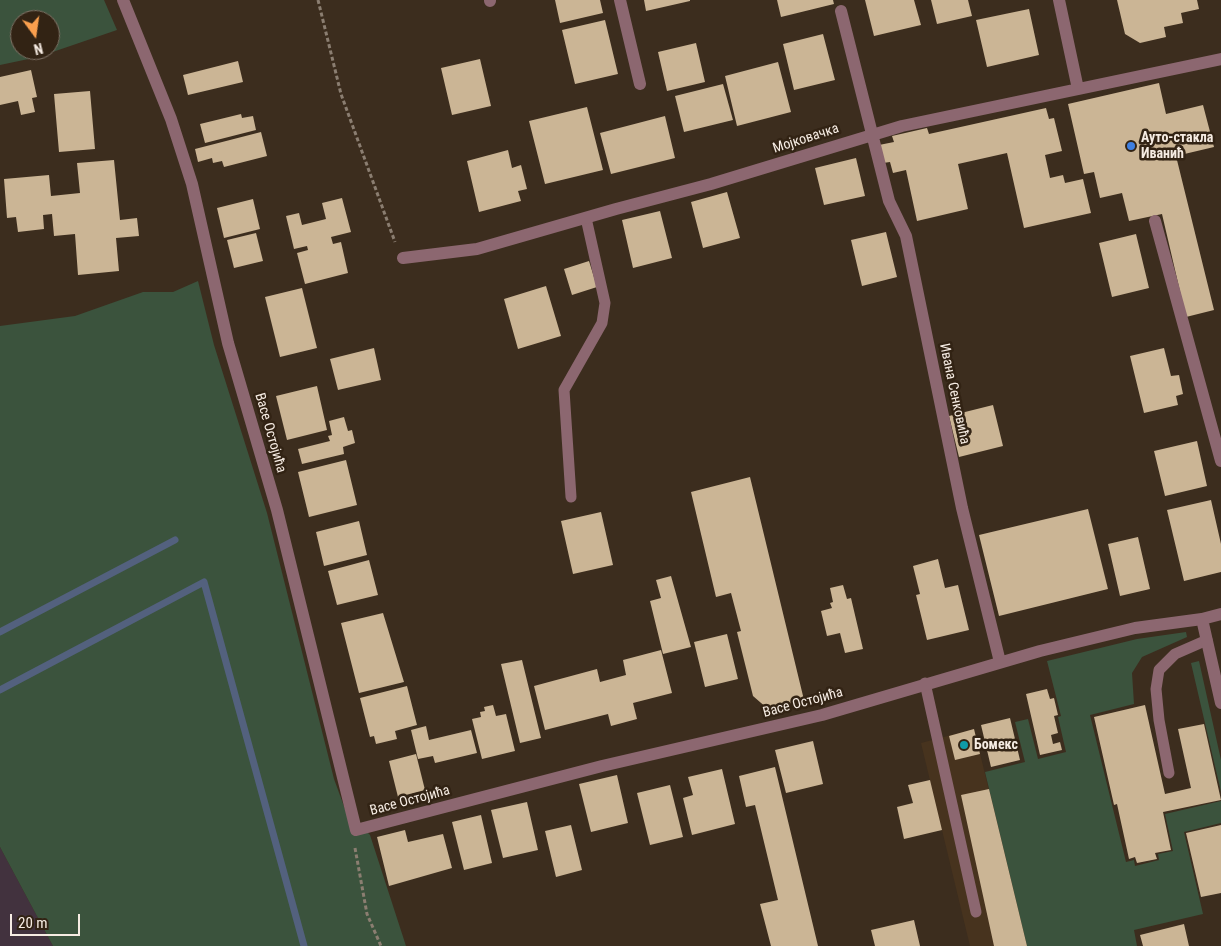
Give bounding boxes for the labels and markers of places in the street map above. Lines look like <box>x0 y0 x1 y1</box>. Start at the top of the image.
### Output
place label: Ауто-стакла Иванић <box>1141 130 1213 162</box>
marker: Ауто-стакла Иванић <box>1125 140 1137 152</box>
place label: Бомекс <box>974 737 1018 753</box>
marker: Бомекс <box>958 739 970 751</box>

